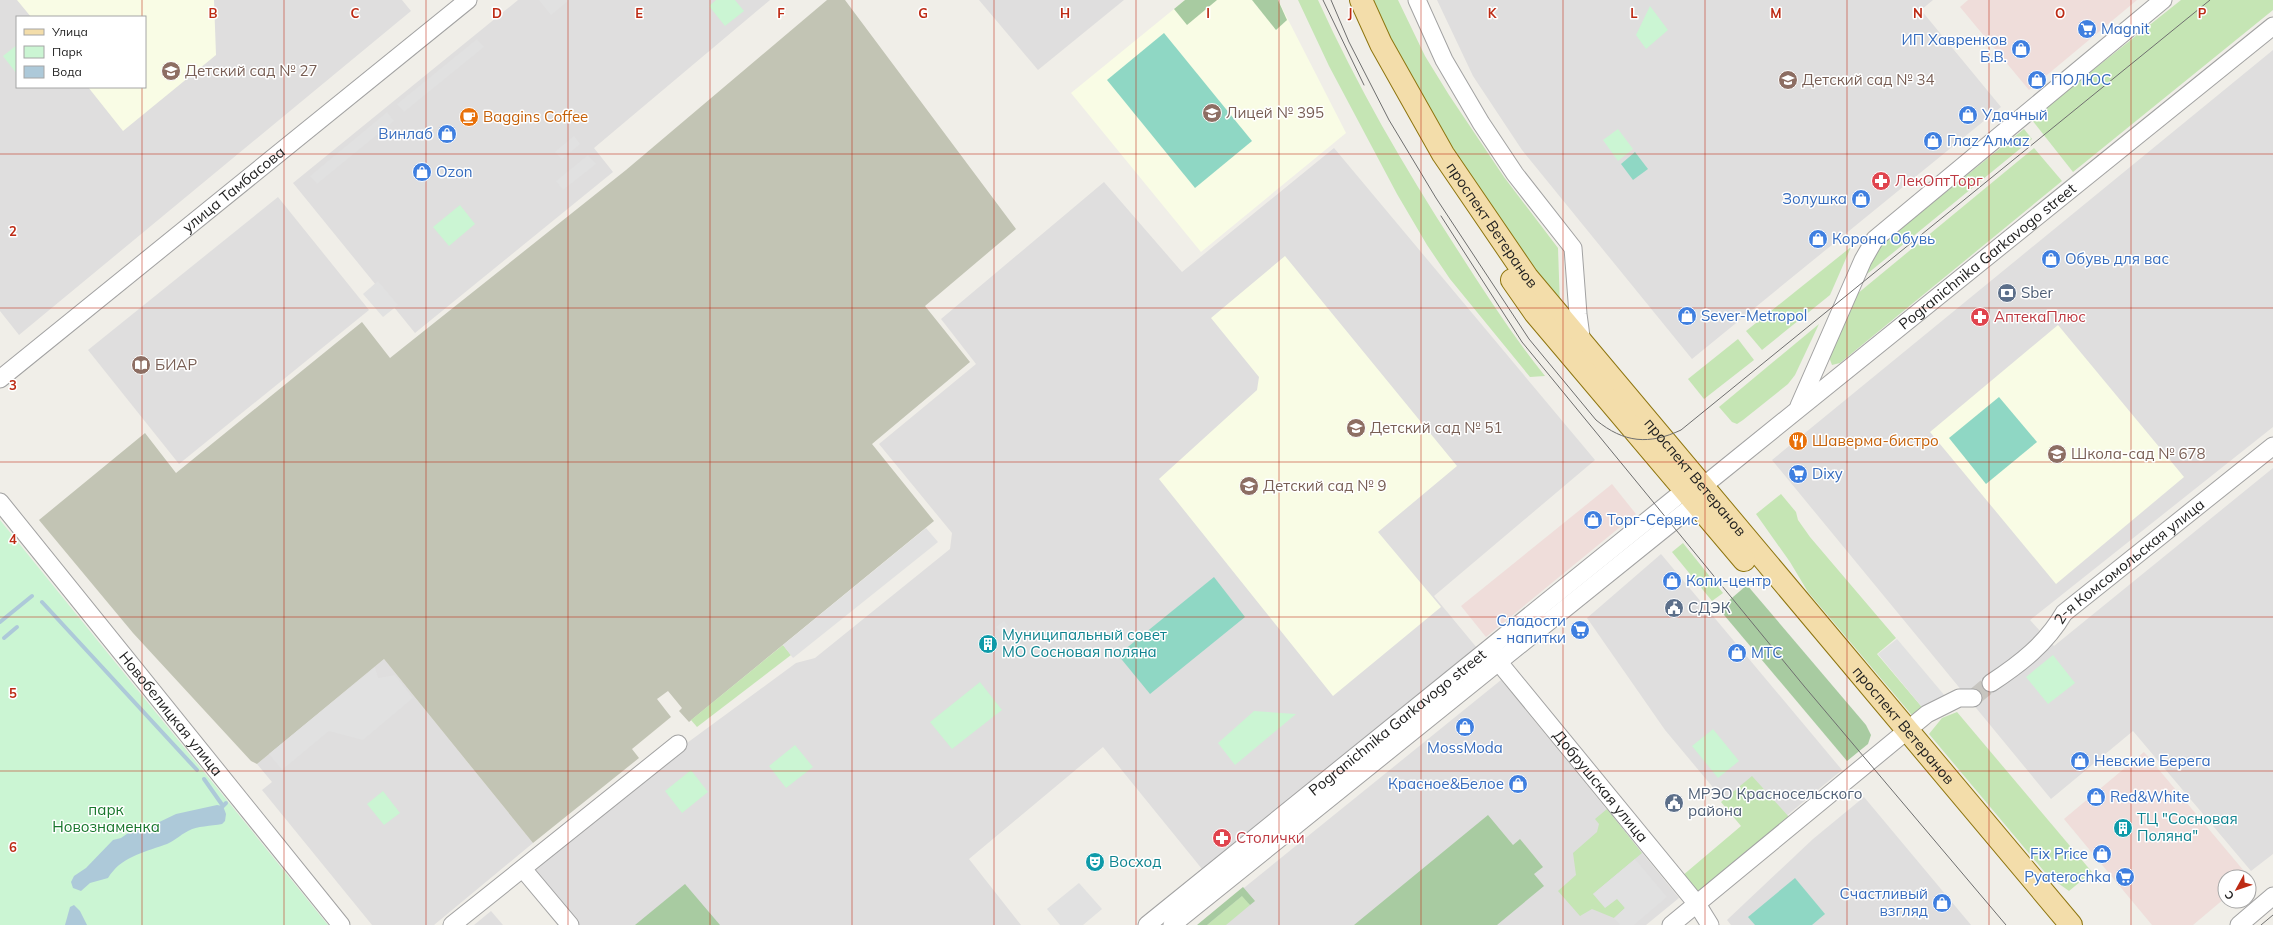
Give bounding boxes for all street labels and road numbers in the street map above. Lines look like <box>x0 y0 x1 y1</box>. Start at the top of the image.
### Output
street label: улица Тамбасова <box>178 142 289 236</box>
street label: проспект Ветеранов <box>1442 158 1542 292</box>
street label: Pogranichnika Garkavogo street <box>1895 179 2080 333</box>
street label: проспект Ветеранов <box>1640 414 1751 540</box>
street label: 2-я Комсомольская улица <box>2049 494 2208 628</box>
street label: Pogranichnika Garkavogo street <box>1305 645 1490 800</box>
street label: Новобелицкая улица <box>115 647 227 780</box>
street label: проспект Ветеранов <box>1849 662 1959 788</box>
street label: Добрушская улица <box>1549 726 1652 846</box>

